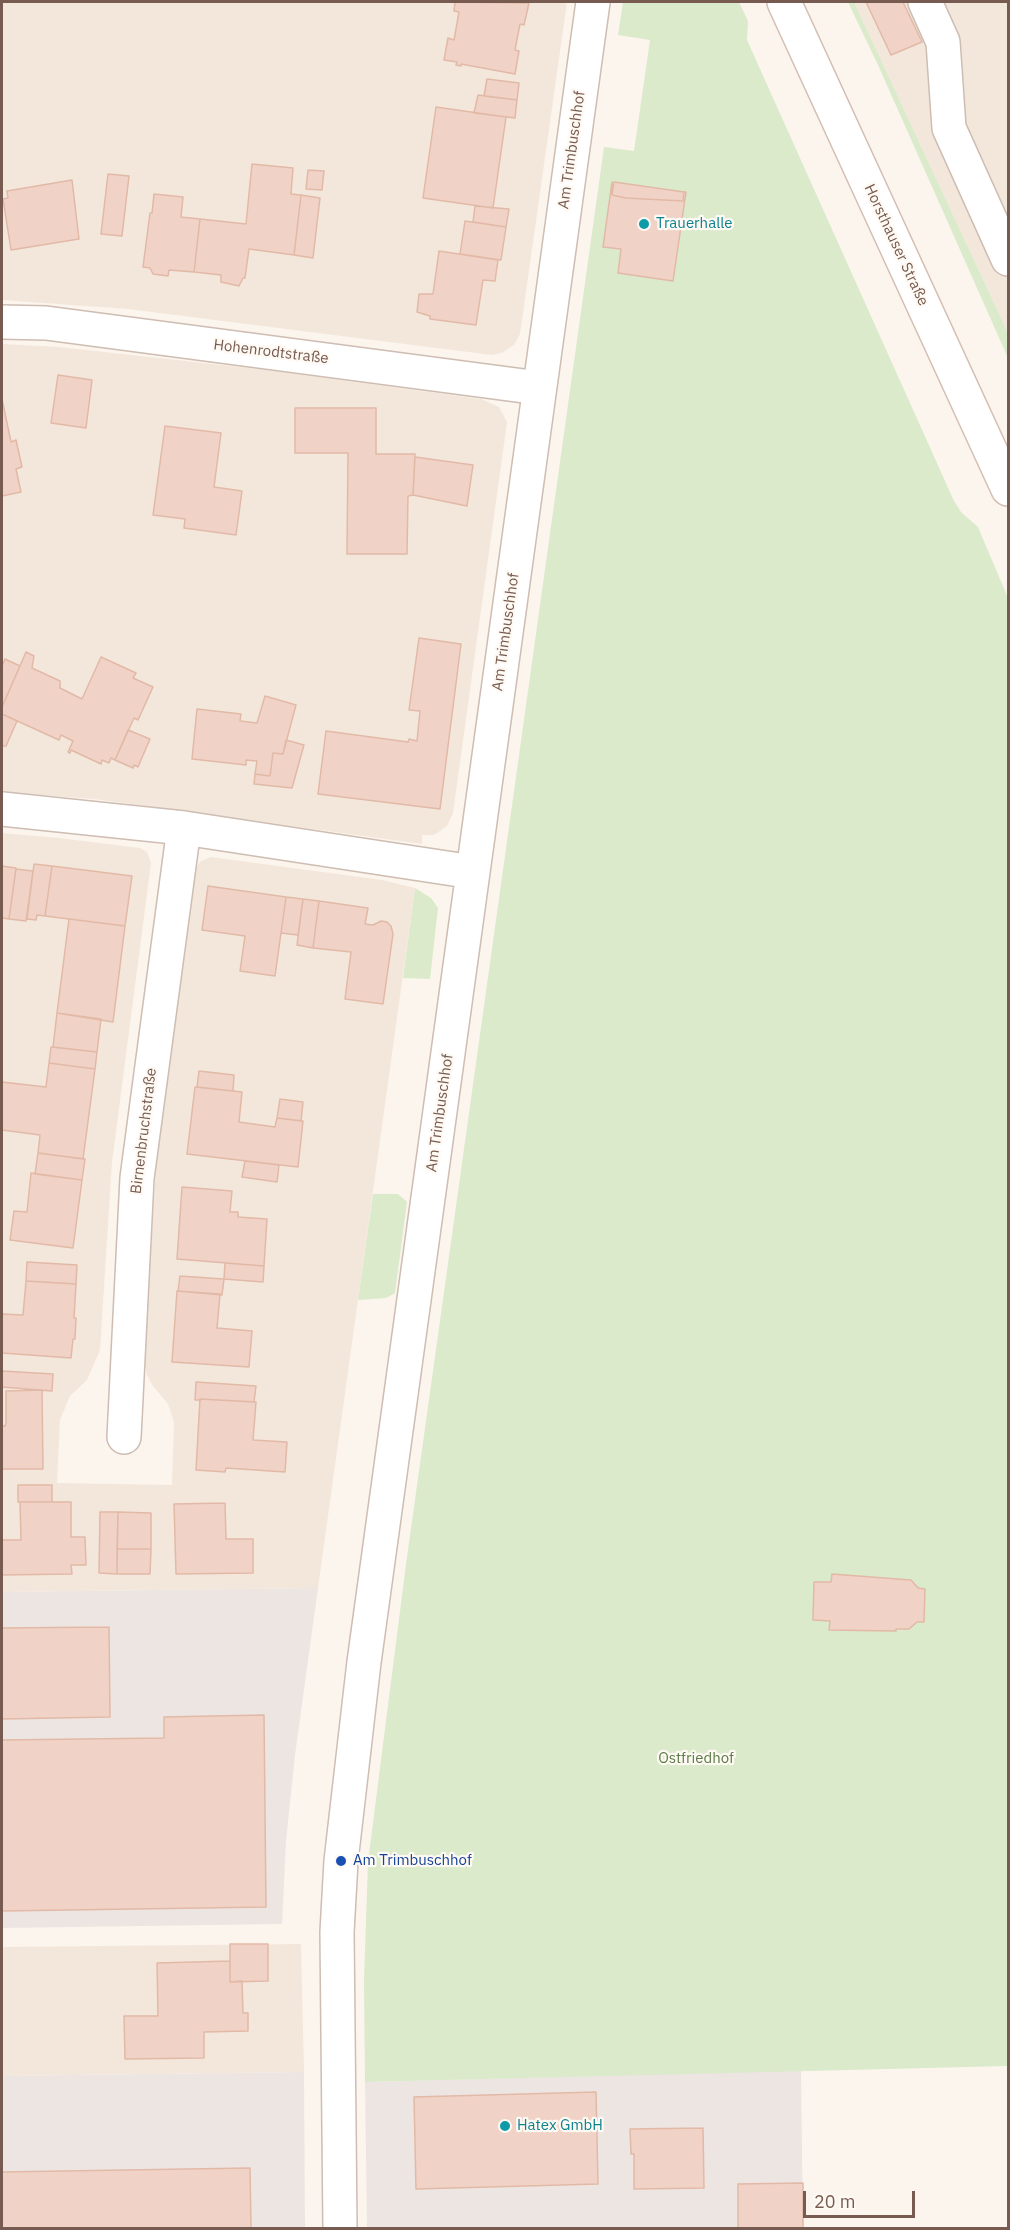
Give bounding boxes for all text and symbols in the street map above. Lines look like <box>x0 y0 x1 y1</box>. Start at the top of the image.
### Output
street label: Am Trimbuschhof <box>555 90 589 210</box>
street label: Horsthauser Straße <box>860 181 932 309</box>
place label: Trauerhalle <box>656 215 732 233</box>
marker: Trauerhalle <box>637 217 651 231</box>
street label: Hohenrodtstraße <box>212 336 330 368</box>
street label: Am Trimbuschhof <box>489 572 523 692</box>
street label: Am Trimbuschhof <box>423 1053 457 1173</box>
street label: Birnenbruchstraße <box>127 1067 161 1195</box>
park label: Ostfriedhof <box>658 1750 734 1768</box>
place label: Am Trimbuschhof <box>353 1852 472 1870</box>
marker: Am Trimbuschhof <box>334 1854 348 1868</box>
place label: Hatex GmbH <box>517 2117 603 2135</box>
marker: Hatex GmbH <box>498 2119 512 2133</box>
scale bar <box>806 2179 918 2217</box>
text: 20 m <box>814 2190 856 2213</box>

